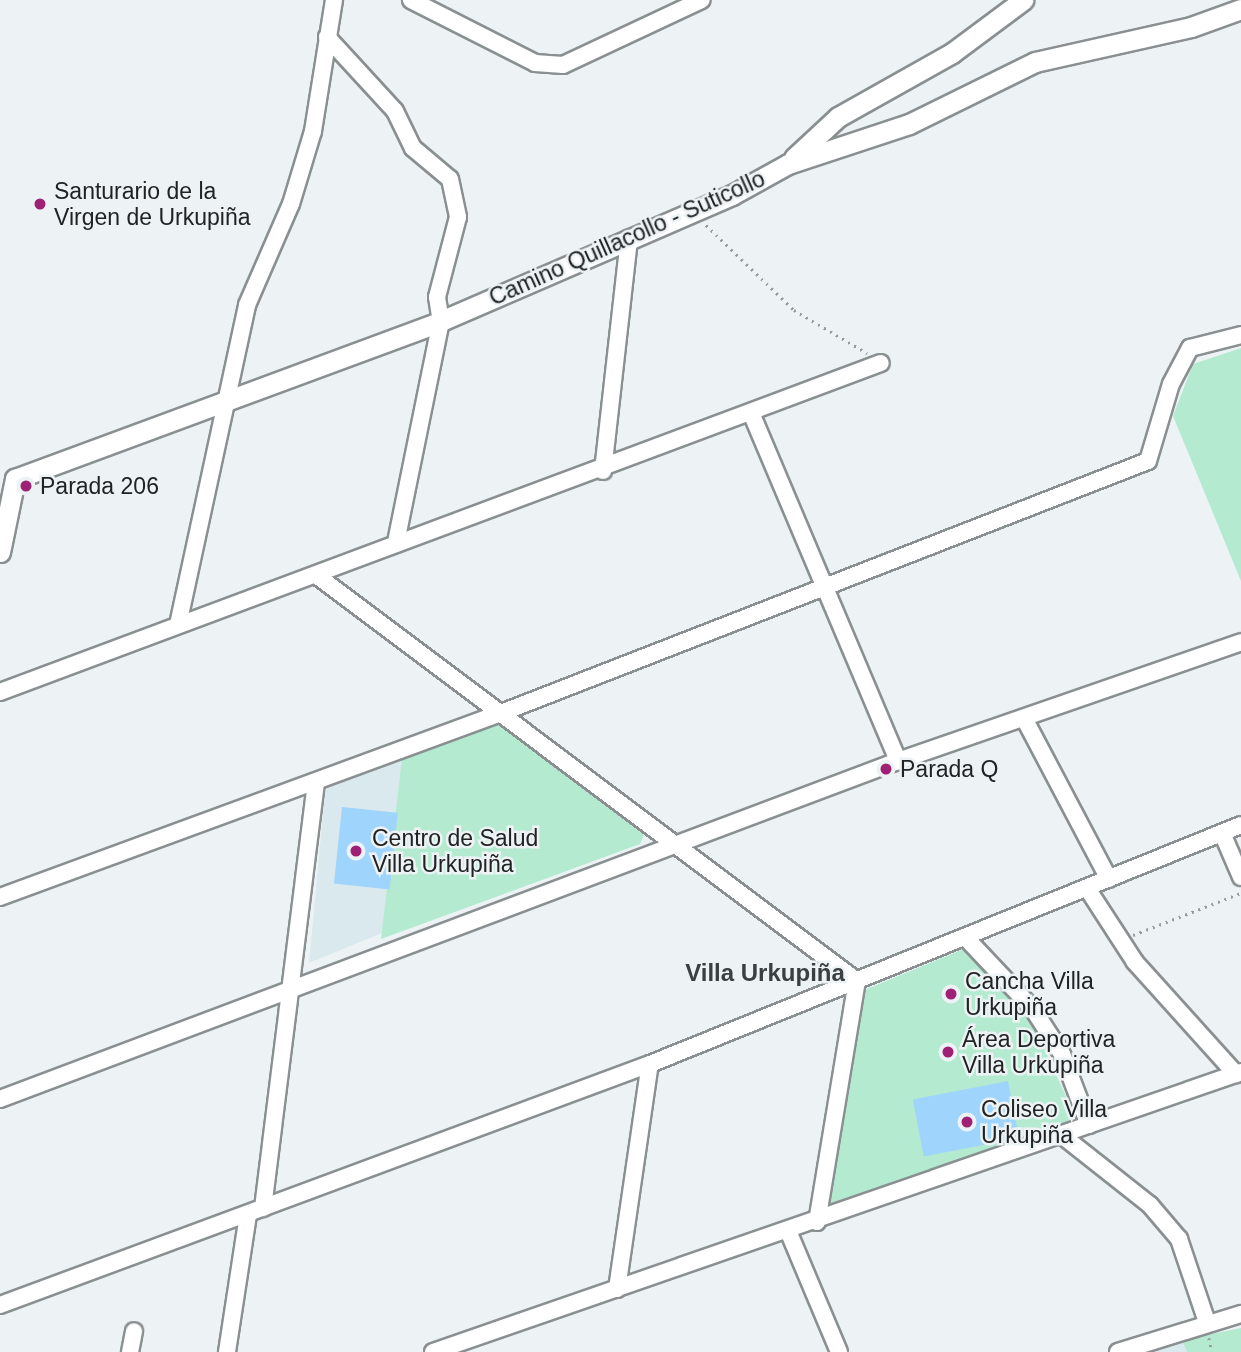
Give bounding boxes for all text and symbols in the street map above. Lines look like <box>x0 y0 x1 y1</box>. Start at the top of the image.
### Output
street label: Camino Quillacollo - Suticollo <box>485 165 769 311</box>
place label: Santurario de la Virgen de Urkupiña <box>54 177 250 231</box>
marker: Santurario de la Virgen de Urkupiña <box>32 196 48 212</box>
place label: Parada 206 <box>40 472 159 500</box>
marker: Parada 206 <box>18 478 34 494</box>
place label: Parada Q <box>900 755 998 783</box>
marker: Parada Q <box>878 761 894 777</box>
place label: Centro de Salud Villa Urkupiña <box>372 824 538 878</box>
marker: Centro de Salud Villa Urkupiña <box>346 841 366 861</box>
district label: Villa Urkupiña <box>685 959 845 987</box>
place label: Cancha Villa Urkupiña <box>965 967 1094 1021</box>
marker: Cancha Villa Urkupiña <box>943 986 959 1002</box>
place label: Área Deportiva Villa Urkupiña <box>962 1025 1115 1079</box>
marker: Área Deportiva Villa Urkupiña <box>940 1044 956 1060</box>
place label: Coliseo Villa Urkupiña <box>981 1095 1107 1149</box>
marker: Coliseo Villa Urkupiña <box>959 1114 975 1130</box>

